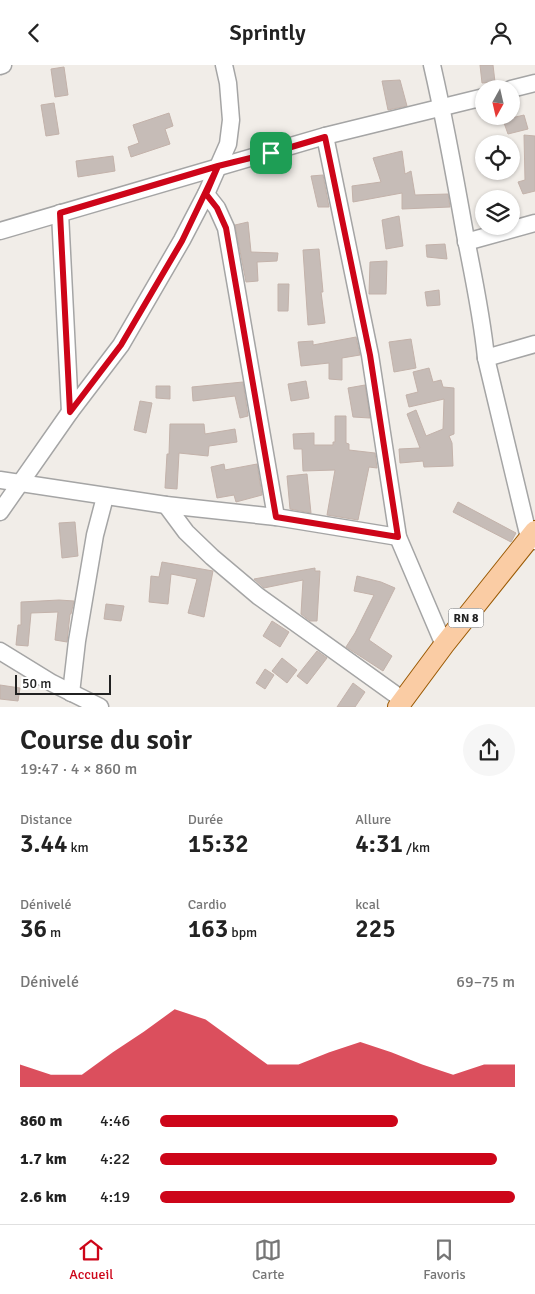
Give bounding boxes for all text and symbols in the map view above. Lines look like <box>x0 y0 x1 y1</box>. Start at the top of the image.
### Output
icon: back <box>20 19 48 47</box>
text: Sprintly <box>229 19 306 46</box>
icon: person <box>487 19 515 47</box>
north arrow <box>475 80 520 125</box>
map controls <box>475 80 520 235</box>
pin <box>250 132 292 174</box>
button: locate <box>475 135 520 180</box>
icon: arrive <box>257 139 285 167</box>
button: layers <box>475 190 520 235</box>
road number: RN 8 <box>448 609 484 627</box>
scale bar <box>15 671 111 695</box>
text: 50 m <box>22 675 51 692</box>
text: Course du soir <box>20 723 192 757</box>
button: share <box>463 724 515 776</box>
text: 19:47 · 4 × 860 m <box>20 759 137 779</box>
text: Distance <box>20 811 72 828</box>
text: Durée <box>188 811 223 828</box>
text: Allure <box>355 811 391 828</box>
text: 3.44 <box>20 828 67 859</box>
text: 15:32 <box>188 828 249 859</box>
text: 4:31 <box>355 828 403 859</box>
text: km <box>67 839 89 856</box>
text: /km <box>403 839 430 856</box>
text: Dénivelé <box>20 896 72 913</box>
text: Cardio <box>188 896 227 913</box>
text: kcal <box>355 896 380 913</box>
text: 36 <box>20 913 47 944</box>
text: 163 <box>188 913 228 944</box>
text: 225 <box>355 913 396 944</box>
text: m <box>47 924 61 941</box>
text: bpm <box>228 924 257 941</box>
text: Dénivelé <box>20 972 79 992</box>
text: 69–75 m <box>456 972 515 992</box>
text: 860 m <box>20 1111 62 1131</box>
text: 4:46 <box>100 1111 130 1131</box>
text: 1.7 km <box>20 1149 67 1169</box>
text: 4:22 <box>100 1149 130 1169</box>
text: 2.6 km <box>20 1187 67 1207</box>
text: 4:19 <box>100 1187 130 1207</box>
tab: Accueil <box>69 1236 113 1283</box>
tab: Carte <box>252 1236 285 1283</box>
tab: Favoris <box>423 1236 466 1283</box>

